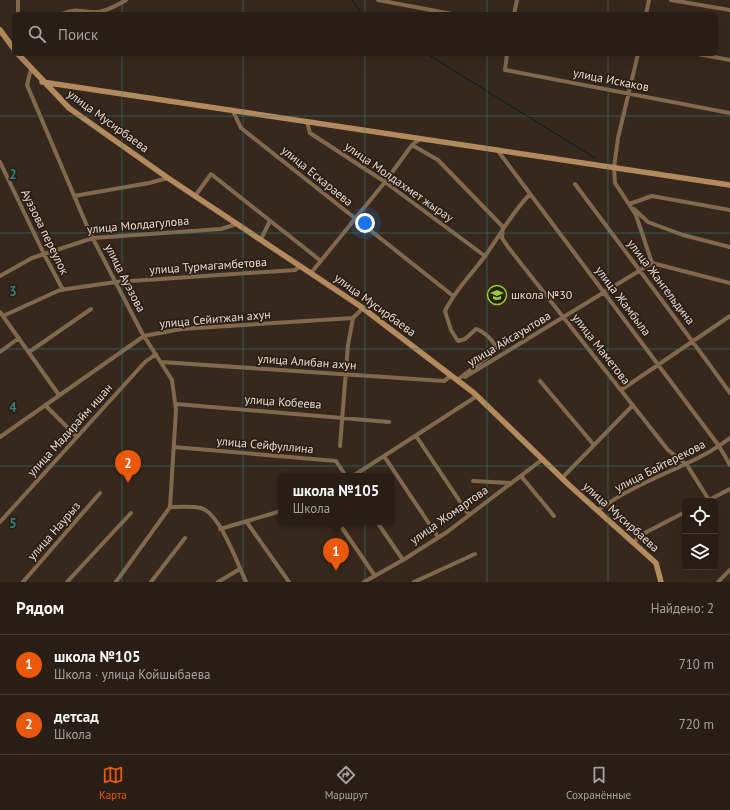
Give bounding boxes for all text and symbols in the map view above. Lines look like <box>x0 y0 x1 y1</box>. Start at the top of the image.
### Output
search box <box>12 12 718 56</box>
icon: search <box>26 23 48 45</box>
text: Поиск <box>58 25 98 44</box>
street label: улица Искаков <box>572 65 650 94</box>
street label: улица Мусирбаева <box>64 86 152 155</box>
street label: улица Молдахмет жырау <box>342 138 457 225</box>
street label: улица Ескараева <box>278 142 356 209</box>
text: 2 <box>9 166 17 183</box>
street label: Ауэзова переулок <box>18 187 73 277</box>
street label: улица Молдагулова <box>86 213 190 236</box>
your location <box>355 213 375 233</box>
street label: улица Жангельдина <box>624 236 698 327</box>
street label: улица Ауэзова <box>102 241 149 315</box>
street label: улица Турмагамбетова <box>149 254 267 277</box>
street label: улица Жамбыла <box>592 263 655 339</box>
street label: улица Мусирбаева <box>331 270 419 339</box>
text: 3 <box>9 283 17 300</box>
school or university icon: школа №30 <box>486 284 508 306</box>
place label: школа №30 <box>511 287 573 302</box>
street label: улица Сейитжан ахун <box>159 306 271 331</box>
street label: улица Айсауытова <box>464 308 553 369</box>
street label: улица Маметова <box>569 310 634 387</box>
street label: улица Алибан ахун <box>257 351 357 372</box>
street label: улица Мадирайм ишан <box>24 380 115 479</box>
street label: улица Кобеева <box>244 391 322 412</box>
text: 4 <box>9 399 17 416</box>
street label: улица Сейфуллина <box>216 433 314 456</box>
street label: улица Байтерекова <box>612 436 708 495</box>
pin: 2 <box>115 450 141 483</box>
popup <box>278 473 394 525</box>
street label: улица Мусирбаева <box>580 478 663 555</box>
text: школа №105 <box>293 481 379 500</box>
street label: улица Жомартова <box>407 482 491 547</box>
street label: улица Наурыз <box>24 498 83 563</box>
map controls <box>682 498 718 570</box>
button: locate <box>682 498 718 534</box>
text: Школа <box>293 500 330 517</box>
text: 5 <box>9 515 17 532</box>
button: layers <box>682 534 718 570</box>
pin: 1 <box>323 538 349 571</box>
text: Рядом <box>16 597 64 619</box>
text: Найдено: 2 <box>651 600 714 617</box>
text: школа №105 <box>54 647 140 666</box>
text: 1 <box>25 656 33 673</box>
text: 710 m <box>679 656 714 673</box>
text: Школа · улица Койшыбаева <box>54 666 211 683</box>
text: детсад <box>54 707 99 726</box>
text: 2 <box>25 716 33 733</box>
text: 720 m <box>679 716 714 733</box>
text: Школа <box>54 726 91 743</box>
tab: Карта <box>99 764 127 802</box>
tab: Маршрут <box>325 764 368 802</box>
tab: Сохранённые <box>566 764 631 802</box>

